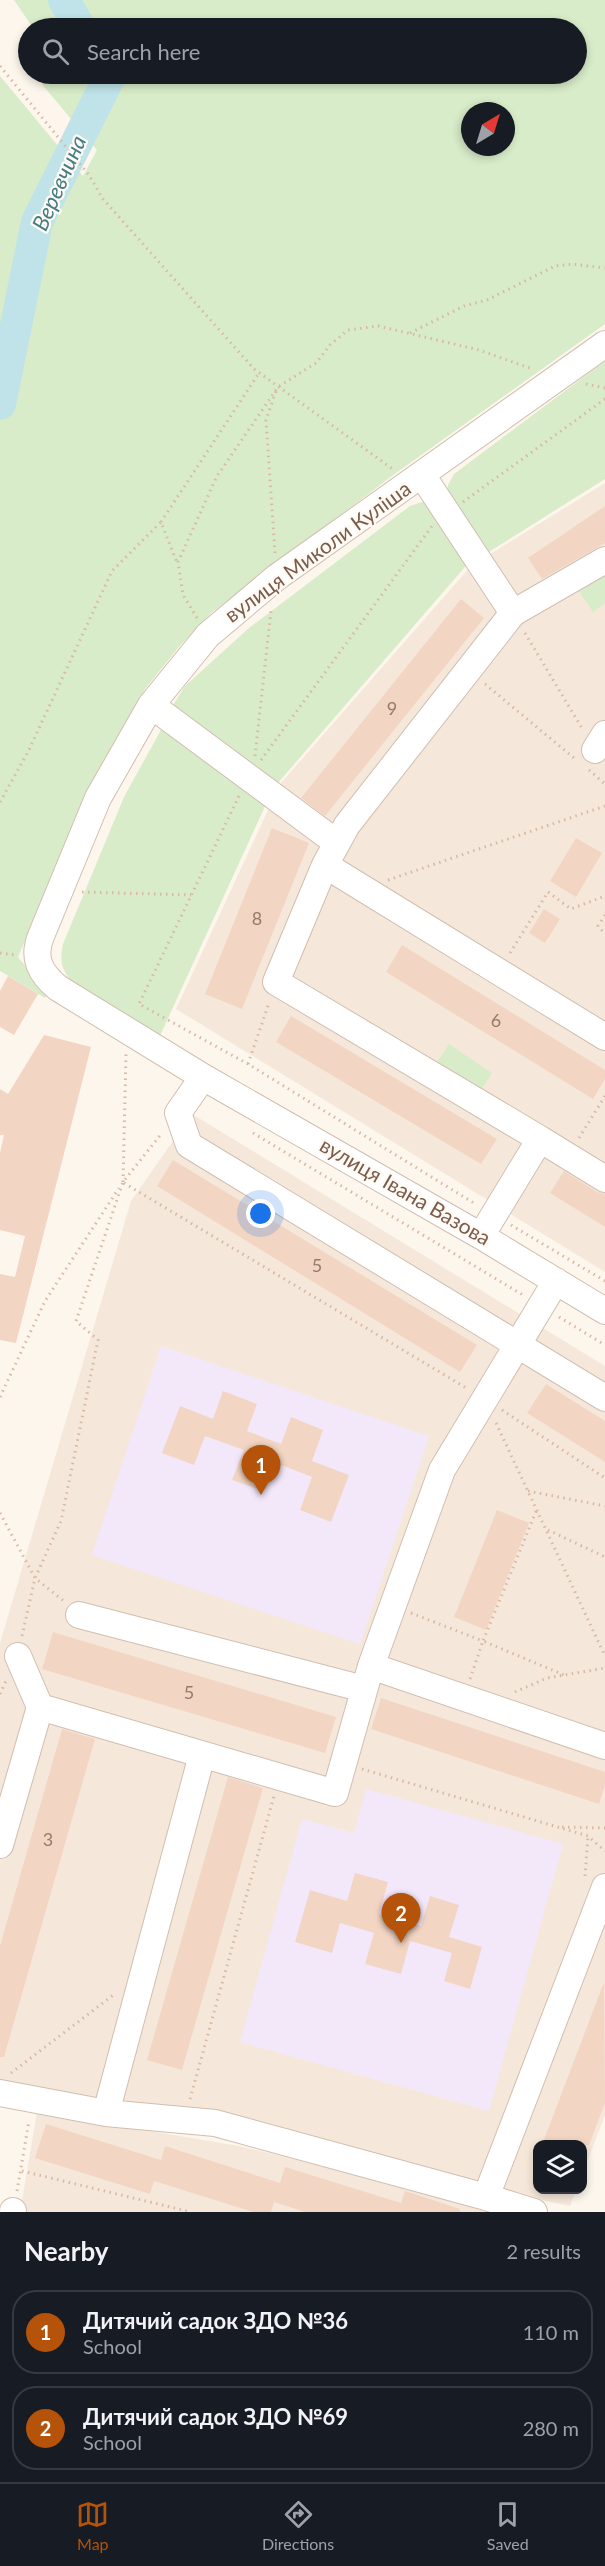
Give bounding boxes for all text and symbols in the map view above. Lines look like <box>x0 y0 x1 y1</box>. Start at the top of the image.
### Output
search box <box>18 18 587 84</box>
icon: search <box>39 35 72 68</box>
text: Search here <box>87 38 200 65</box>
north arrow <box>461 102 515 156</box>
water label: Веревчина <box>26 131 91 235</box>
street label: вулиця Миколи Куліша <box>219 475 415 627</box>
house number: 9 <box>387 697 397 719</box>
house number: 8 <box>252 907 262 929</box>
house number: 6 <box>491 1009 501 1031</box>
street label: вулиця Івана Вазова <box>316 1132 496 1250</box>
your location <box>246 1199 275 1228</box>
house number: 5 <box>312 1254 322 1276</box>
pin: 1 <box>242 1446 280 1495</box>
house number: 5 <box>184 1681 194 1703</box>
house number: 3 <box>43 1828 53 1850</box>
pin: 2 <box>382 1894 420 1943</box>
map controls <box>533 2140 587 2194</box>
button: layers <box>533 2140 587 2194</box>
text: Nearby <box>24 2235 109 2267</box>
text: 2 results <box>506 2239 581 2263</box>
text: Дитячий садок ЗДО №36 <box>83 2307 348 2334</box>
text: 1 <box>40 2320 51 2344</box>
text: 110 m <box>523 2320 579 2344</box>
text: School <box>83 2334 142 2358</box>
text: Дитячий садок ЗДО №69 <box>83 2403 348 2430</box>
text: 2 <box>40 2416 51 2440</box>
text: 280 m <box>523 2416 579 2440</box>
text: School <box>83 2430 142 2454</box>
tab: Map <box>76 2498 109 2553</box>
tab: Directions <box>262 2498 334 2553</box>
tab: Saved <box>487 2498 529 2553</box>

